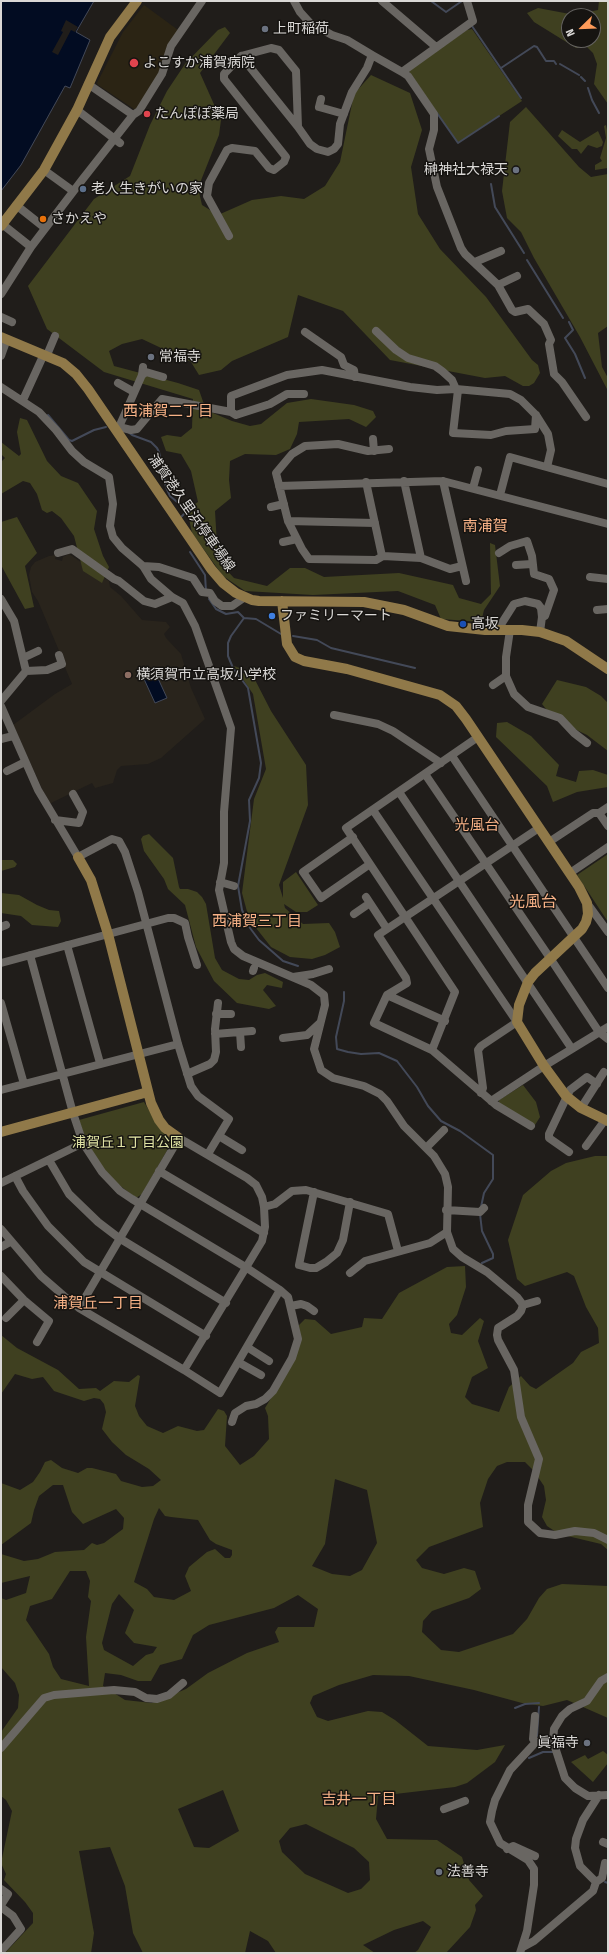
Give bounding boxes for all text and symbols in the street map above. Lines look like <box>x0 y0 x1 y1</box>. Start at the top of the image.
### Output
north arrow <box>561 8 601 48</box>
place label: 上町稲荷 <box>273 21 329 37</box>
marker: 上町稲荷 <box>260 24 270 34</box>
text: N <box>563 27 578 38</box>
place label: よこすか浦賀病院 <box>143 55 255 71</box>
marker: よこすか浦賀病院 <box>128 57 140 69</box>
place label: たんぽぽ薬局 <box>155 106 239 122</box>
marker: たんぽぽ薬局 <box>142 109 152 119</box>
place label: 榊神社大禄天 <box>424 162 508 178</box>
marker: 榊神社大禄天 <box>511 165 521 175</box>
place label: 老人生きがいの家 <box>91 181 203 197</box>
marker: 老人生きがいの家 <box>78 184 88 194</box>
place label: さかえや <box>51 211 107 227</box>
marker: さかえや <box>38 214 48 224</box>
place label: 常福寺 <box>159 349 201 365</box>
marker: 常福寺 <box>146 352 156 362</box>
district label: 西浦賀二丁目 <box>123 403 213 421</box>
street label: 浦賀港久里浜停車場線 <box>144 451 238 575</box>
district label: 南浦賀 <box>463 518 507 536</box>
place label: ファミリーマート <box>280 608 392 624</box>
marker: ファミリーマート <box>267 611 277 621</box>
place label: 高坂 <box>471 616 499 632</box>
marker: 高坂 <box>458 619 468 629</box>
place label: 横須賀市立高坂小学校 <box>136 667 276 683</box>
marker: 横須賀市立高坂小学校 <box>123 670 133 680</box>
district label: 光風台 <box>455 817 499 835</box>
district label: 光風台 <box>509 893 557 913</box>
district label: 西浦賀三丁目 <box>212 913 302 931</box>
park label: 浦賀丘１丁目公園 <box>72 1135 184 1151</box>
district label: 浦賀丘一丁目 <box>53 1295 143 1313</box>
place label: 眞福寺 <box>537 1735 579 1751</box>
marker: 眞福寺 <box>582 1738 592 1748</box>
district label: 吉井一丁目 <box>322 1791 396 1809</box>
place label: 法善寺 <box>447 1864 489 1880</box>
marker: 法善寺 <box>434 1867 444 1877</box>

